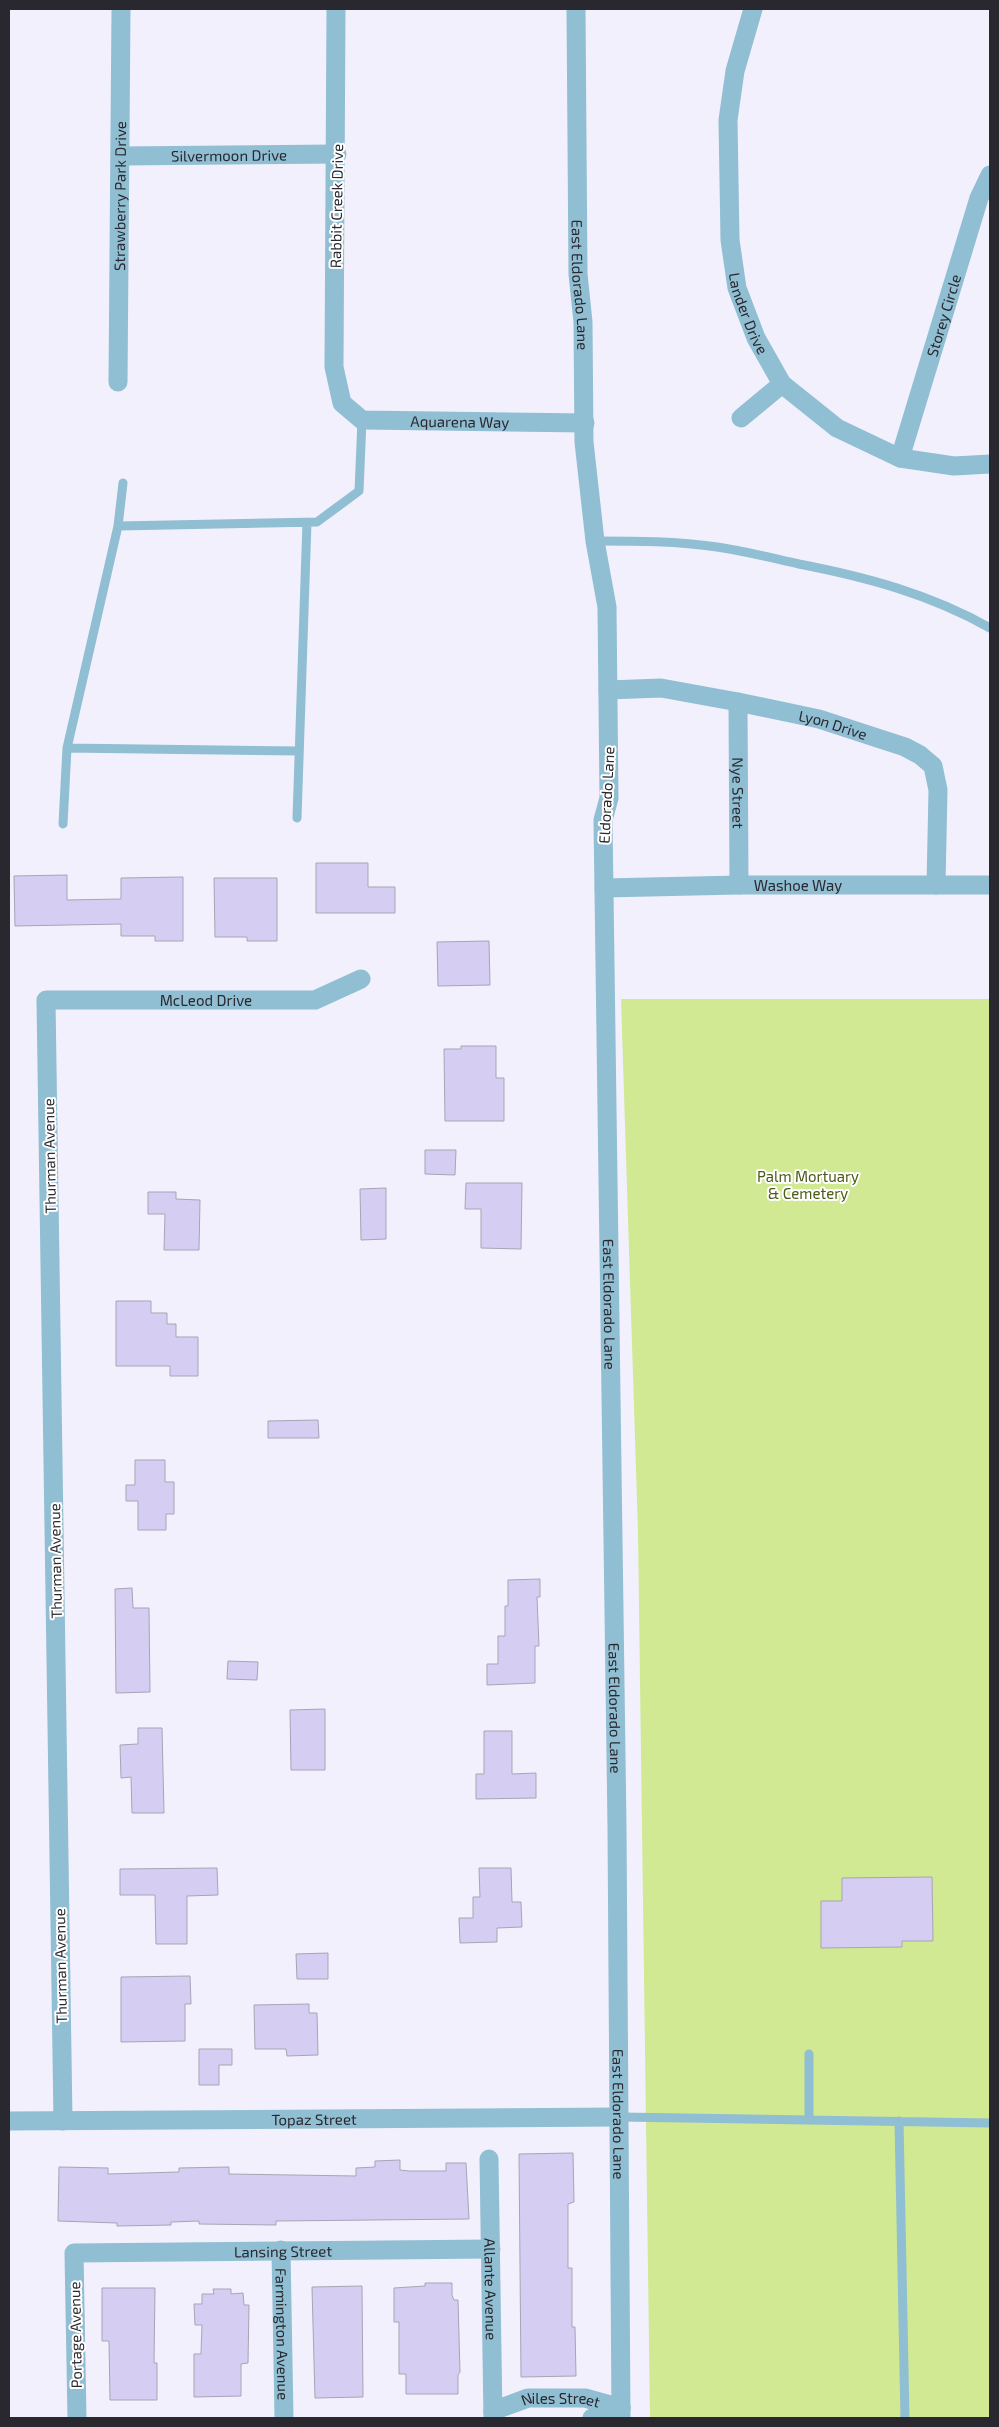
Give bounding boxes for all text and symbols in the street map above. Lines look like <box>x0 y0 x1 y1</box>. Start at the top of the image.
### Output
street label: Strawberry Park Drive <box>110 121 129 271</box>
street label: Rabbit Creek Drive <box>326 144 346 268</box>
street label: Silvermoon Drive <box>171 145 287 165</box>
street label: East Eldorado Lane <box>569 219 592 350</box>
street label: Lander Drive <box>726 271 772 357</box>
street label: Storey Circle <box>922 272 964 359</box>
street label: Aquarena Way <box>410 412 510 431</box>
street label: Lyon Drive <box>797 706 870 743</box>
street label: Eldorado Lane <box>594 746 618 844</box>
street label: Nye Street <box>729 757 748 829</box>
street label: Washoe Way <box>754 876 842 894</box>
street label: McLeod Drive <box>160 991 252 1009</box>
street label: Thurman Avenue <box>39 1098 59 1214</box>
park label: Palm Mortuary & Cemetery <box>757 1167 859 1202</box>
street label: East Eldorado Lane <box>600 1239 620 1370</box>
street label: Thurman Avenue <box>45 1503 65 1619</box>
street label: East Eldorado Lane <box>605 1643 625 1774</box>
street label: Thurman Avenue <box>50 1908 70 2024</box>
street label: East Eldorado Lane <box>610 2049 628 2180</box>
street label: Topaz Street <box>271 2110 357 2128</box>
street label: Allante Avenue <box>481 2238 501 2340</box>
street label: Lansing Street <box>234 2242 332 2260</box>
street label: Farmington Avenue <box>272 2268 293 2400</box>
street label: Portage Avenue <box>65 2281 85 2389</box>
street label: Niles Street <box>518 2388 603 2411</box>

